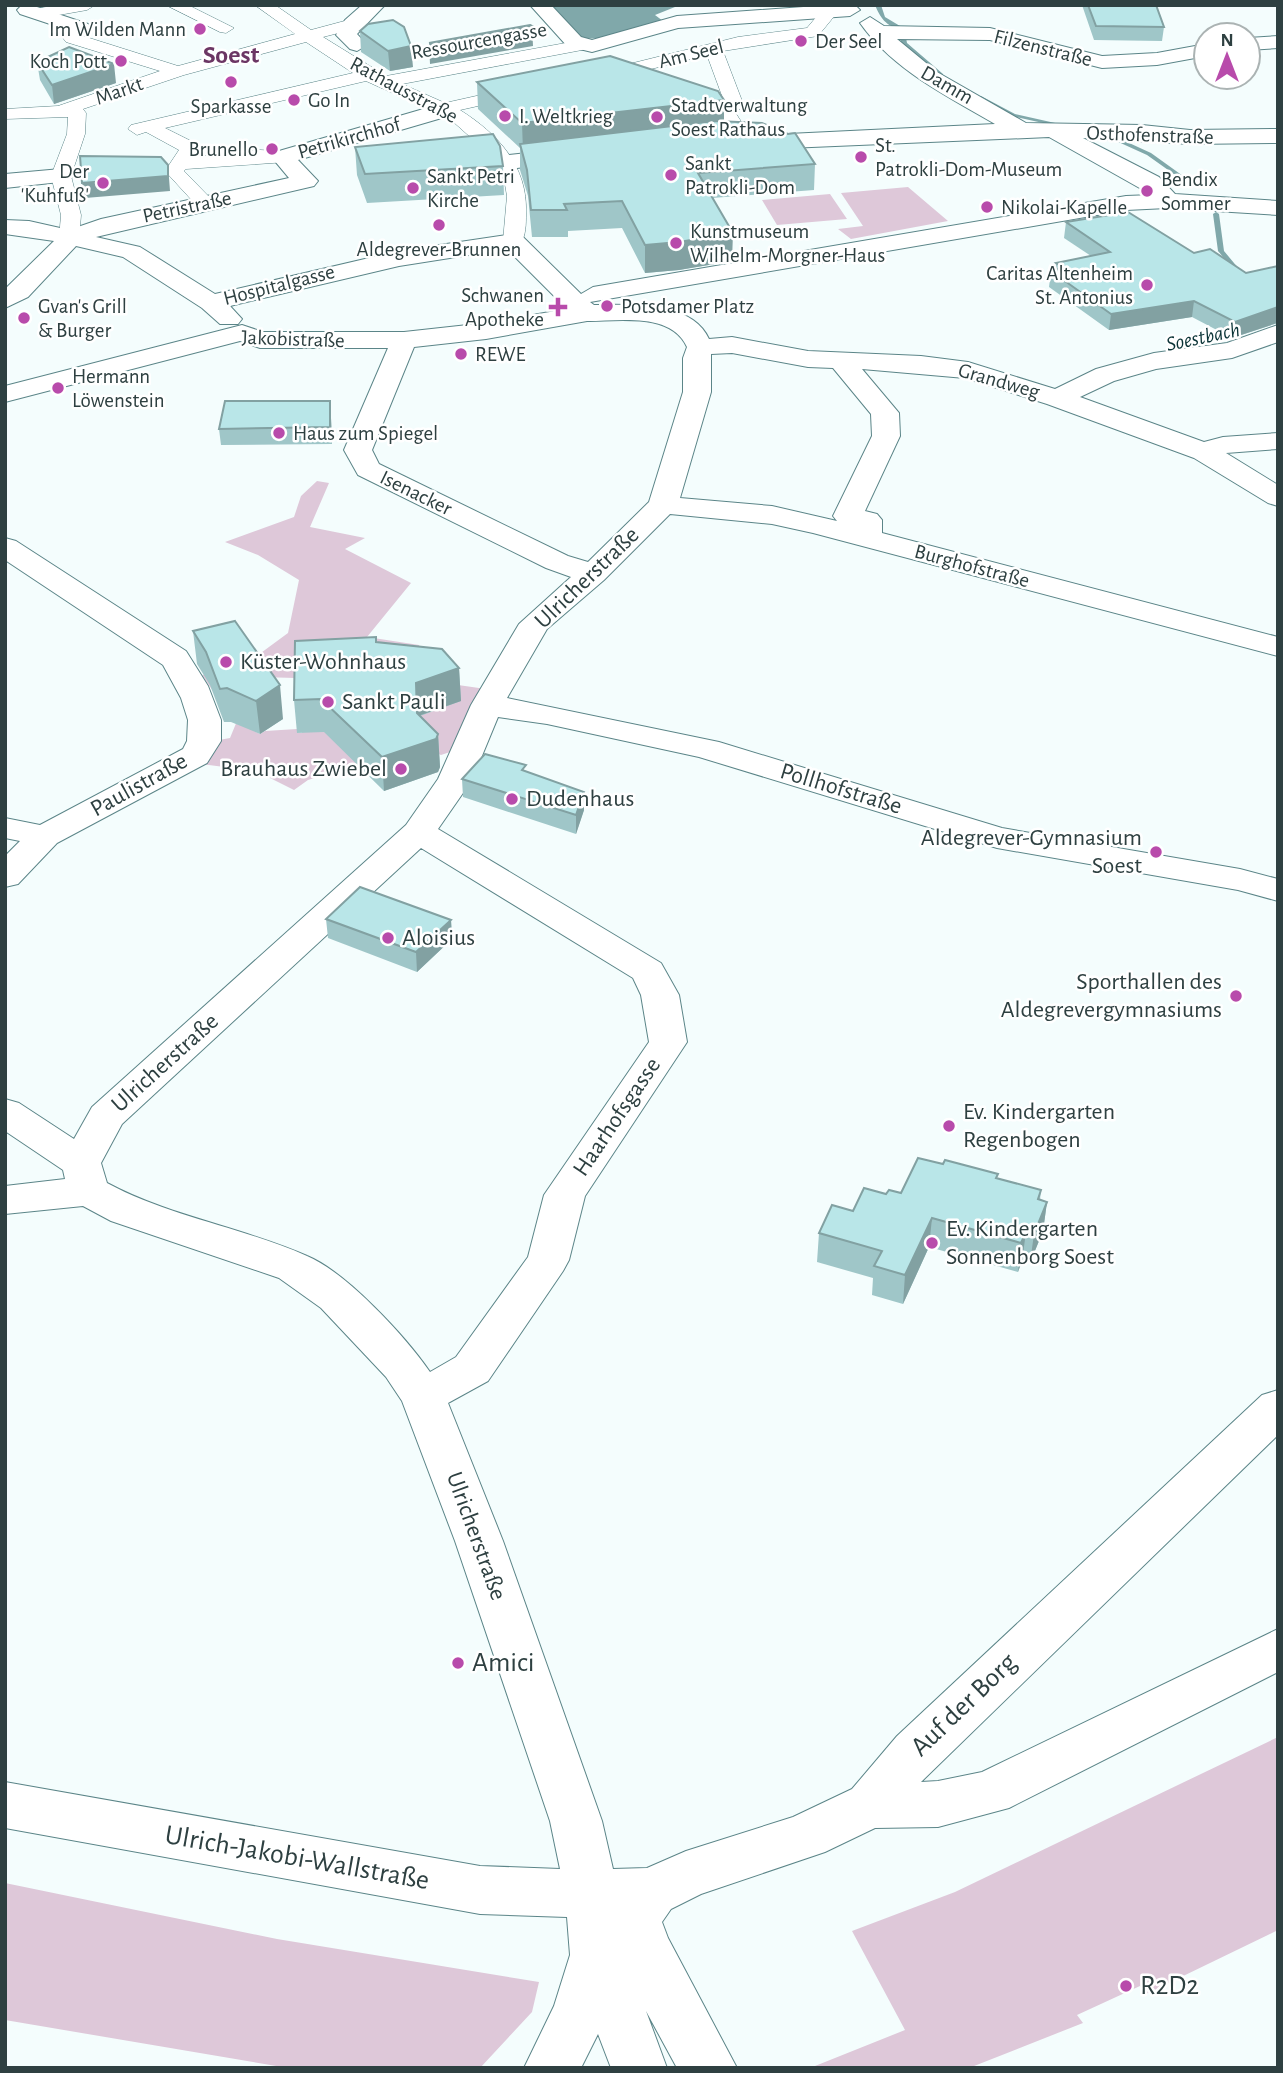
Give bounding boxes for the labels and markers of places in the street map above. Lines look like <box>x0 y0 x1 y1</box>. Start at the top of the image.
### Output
place label: Im Wilden Mann <box>49 19 186 40</box>
marker: Im Wilden Mann <box>192 21 208 37</box>
place label: Der Seel <box>815 31 883 52</box>
marker: Der Seel <box>793 33 809 49</box>
place label: Koch Pott <box>29 51 107 72</box>
marker: Koch Pott <box>113 53 129 69</box>
marker: Sparkasse <box>223 74 239 90</box>
place label: Go In <box>308 90 350 111</box>
marker: Go In <box>286 92 302 108</box>
place label: Stadtverwaltung Soest Rathaus <box>671 95 808 140</box>
place label: Sparkasse <box>191 96 271 117</box>
place label: I. Weltkrieg <box>519 106 614 127</box>
marker: I. Weltkrieg <box>497 108 513 124</box>
marker: Stadtverwaltung Soest Rathaus <box>649 109 665 125</box>
place label: St. Patrokli-Dom-Museum <box>875 135 1062 180</box>
place label: Brunello <box>188 139 258 160</box>
marker: Brunello <box>264 141 280 157</box>
marker: St. Patrokli-Dom-Museum <box>853 149 869 165</box>
place label: Sankt Patrokli-Dom <box>685 153 795 198</box>
place label: Der 'Kuhfuß' <box>21 161 89 206</box>
place label: Sankt Petri Kirche <box>427 166 515 211</box>
marker: Sankt Patrokli-Dom <box>663 167 679 183</box>
place label: Bendix Sommer <box>1161 169 1231 214</box>
marker: Der 'Kuhfuß' <box>95 175 111 191</box>
marker: Sankt Petri Kirche <box>405 180 421 196</box>
marker: Bendix Sommer <box>1139 183 1155 199</box>
place label: Nikolai-Kapelle <box>1001 197 1127 218</box>
marker: Nikolai-Kapelle <box>979 199 995 215</box>
marker: Aldegrever-Brunnen <box>431 217 447 233</box>
place label: Kunstmuseum Wilhelm-Morgner-Haus <box>690 221 885 266</box>
marker: Kunstmuseum Wilhelm-Morgner-Haus <box>668 235 684 251</box>
place label: Aldegrever-Brunnen <box>357 239 521 260</box>
place label: Caritas Altenheim St. Antonius <box>986 263 1133 308</box>
marker: Caritas Altenheim St. Antonius <box>1139 277 1155 293</box>
place label: Schwanen Apotheke <box>461 285 544 330</box>
place label: Gvan's Grill & Burger <box>38 296 127 341</box>
place label: Potsdamer Platz <box>621 296 754 317</box>
marker: Potsdamer Platz <box>599 298 615 314</box>
marker: Schwanen Apotheke <box>550 299 566 315</box>
marker: Gvan's Grill & Burger <box>16 310 32 326</box>
place label: REWE <box>475 344 526 365</box>
marker: REWE <box>453 346 469 362</box>
place label: Hermann Löwenstein <box>72 366 165 411</box>
marker: Hermann Löwenstein <box>50 380 66 396</box>
place label: Haus zum Spiegel <box>293 423 438 444</box>
marker: Haus zum Spiegel <box>271 425 287 441</box>
place label: Küster-Wohnhaus <box>240 650 406 674</box>
marker: Küster-Wohnhaus <box>218 654 234 670</box>
place label: Sankt Pauli <box>342 690 446 714</box>
marker: Sankt Pauli <box>320 694 336 710</box>
place label: Brauhaus Zwiebel <box>220 757 387 781</box>
marker: Brauhaus Zwiebel <box>393 761 409 777</box>
place label: Dudenhaus <box>526 787 634 811</box>
marker: Dudenhaus <box>504 791 520 807</box>
place label: Aldegrever-Gymnasium Soest <box>921 826 1142 878</box>
marker: Aldegrever-Gymnasium Soest <box>1148 844 1164 860</box>
place label: Aloisius <box>402 926 475 950</box>
marker: Aloisius <box>380 930 396 946</box>
place label: Sporthallen des Aldegrevergymnasiums <box>1001 970 1222 1022</box>
marker: Sporthallen des Aldegrevergymnasiums <box>1228 988 1244 1004</box>
place label: Ev. Kindergarten Regenbogen <box>963 1100 1115 1152</box>
marker: Ev. Kindergarten Regenbogen <box>941 1118 957 1134</box>
place label: Ev. Kindergarten Sonnenborg Soest <box>946 1217 1114 1269</box>
marker: Ev. Kindergarten Sonnenborg Soest <box>924 1235 940 1251</box>
place label: Amici <box>472 1649 535 1677</box>
marker: Amici <box>450 1655 466 1671</box>
place label: R2D2 <box>1140 1972 1199 2000</box>
marker: R2D2 <box>1118 1978 1134 1994</box>

